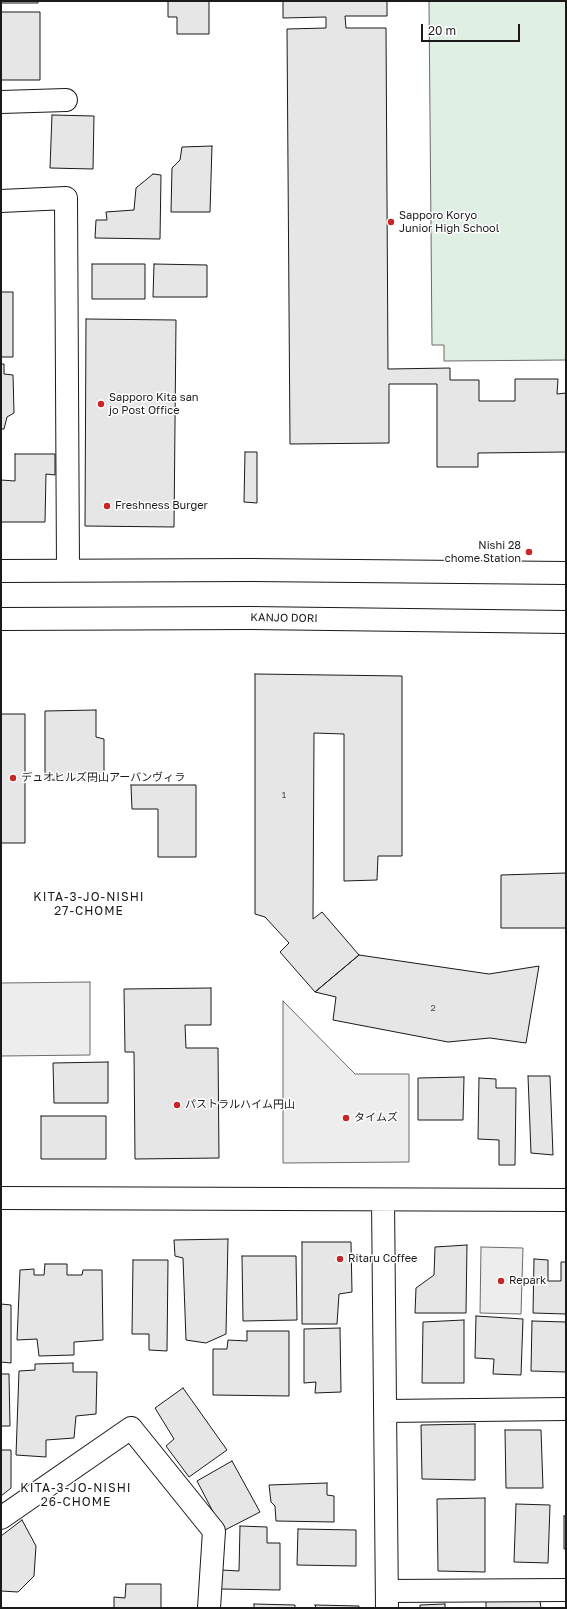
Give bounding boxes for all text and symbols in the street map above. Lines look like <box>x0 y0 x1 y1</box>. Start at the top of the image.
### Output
scale bar <box>423 16 522 42</box>
text: 20 m <box>428 23 456 38</box>
place label: Sapporo Koryo Junior High School <box>399 209 499 235</box>
marker: Sapporo Koryo Junior High School <box>386 217 396 227</box>
place label: Sapporo Kita san jo Post Office <box>109 391 199 417</box>
marker: Sapporo Kita san jo Post Office <box>96 399 106 409</box>
place label: Freshness Burger <box>115 499 208 513</box>
marker: Freshness Burger <box>102 501 112 511</box>
place label: Nishi 28 chome Station <box>445 539 521 565</box>
marker: Nishi 28 chome Station <box>524 547 534 557</box>
street label: KANJO DORI <box>250 611 318 625</box>
place label: デュオヒルズ円山アーバンヴィラ <box>21 771 185 785</box>
marker: デュオヒルズ円山アーバンヴィラ <box>8 773 18 783</box>
house number: 1 <box>282 790 286 800</box>
district label: KITA-3-JO-NISHI 27-CHOME <box>33 890 145 918</box>
house number: 2 <box>430 1003 436 1013</box>
place label: パストラルハイム円山 <box>185 1098 295 1112</box>
marker: パストラルハイム円山 <box>172 1100 182 1110</box>
place label: タイムズ <box>354 1111 398 1125</box>
marker: タイムズ <box>341 1113 351 1123</box>
place label: Ritaru Coffee <box>348 1252 417 1266</box>
marker: Ritaru Coffee <box>335 1254 345 1264</box>
place label: Repark <box>509 1274 546 1288</box>
marker: Repark <box>496 1276 506 1286</box>
district label: KITA-3-JO-NISHI 26-CHOME <box>20 1481 132 1509</box>

